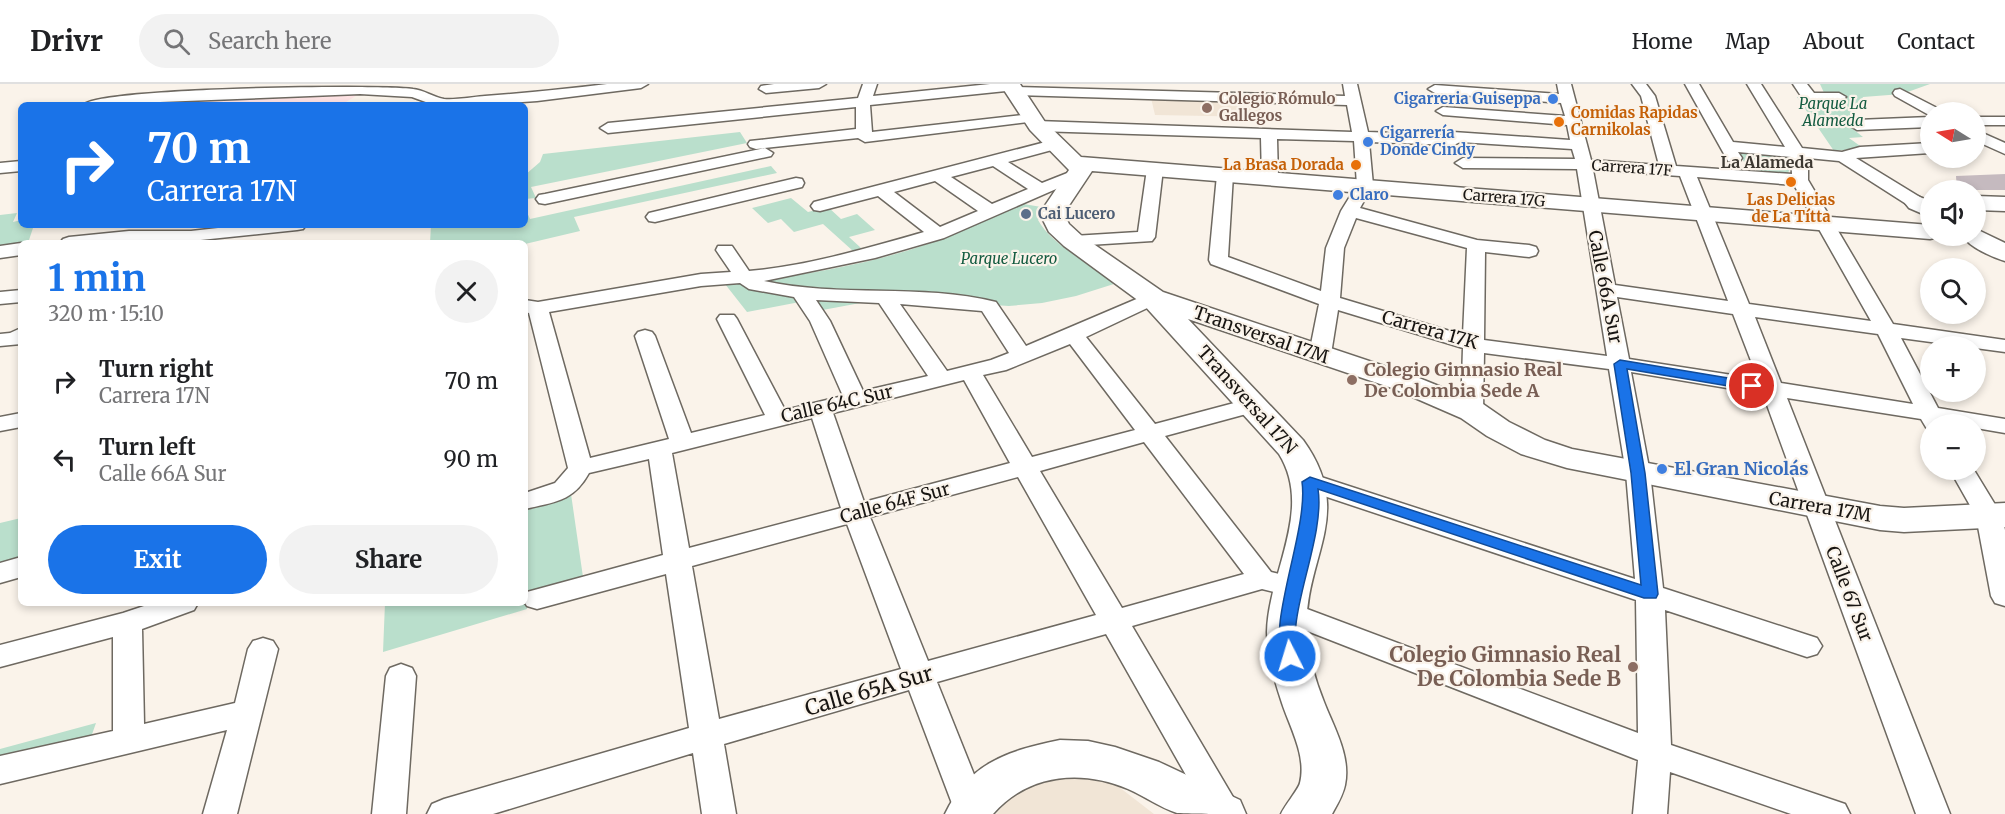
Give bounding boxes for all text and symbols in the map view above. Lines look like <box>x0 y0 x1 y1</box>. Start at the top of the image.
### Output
search box <box>139 14 559 68</box>
text: Drivr <box>30 23 103 59</box>
icon: search <box>160 25 193 58</box>
text: Search here <box>208 27 331 55</box>
text: Home <box>1632 28 1692 55</box>
text: Map <box>1725 28 1770 55</box>
text: About <box>1803 28 1864 55</box>
text: Contact <box>1897 28 1975 55</box>
place label: Colegio Rómulo Gallegos <box>1219 89 1336 125</box>
place label: Cigarreria Guiseppa <box>1394 89 1542 108</box>
marker: Cigarreria Guiseppa <box>1546 92 1560 106</box>
park label: Parque La Alameda <box>1799 94 1867 130</box>
marker: Colegio Rómulo Gallegos <box>1200 101 1214 115</box>
north arrow <box>1920 102 1986 168</box>
map controls <box>1920 102 1986 480</box>
place label: Comidas Rapidas Carnikolas <box>1571 103 1698 139</box>
marker: Comidas Rapidas Carnikolas <box>1552 115 1566 129</box>
text: 70 m <box>147 122 251 174</box>
place label: Cigarrería Donde Cindy <box>1380 123 1475 159</box>
icon: right <box>48 126 126 204</box>
marker: Cigarrería Donde Cindy <box>1361 135 1375 149</box>
district label: La Alameda <box>1721 152 1813 172</box>
place label: La Brasa Dorada <box>1223 155 1345 174</box>
street label: Carrera 17F <box>1591 155 1673 180</box>
marker: La Brasa Dorada <box>1349 158 1363 172</box>
text: Carrera 17N <box>147 174 297 208</box>
marker: Las Delicias de La Títta <box>1784 175 1798 189</box>
button: sound <box>1920 180 1986 246</box>
street label: Carrera 17G <box>1462 184 1546 211</box>
place label: Claro <box>1350 185 1389 204</box>
marker: Claro <box>1331 188 1345 202</box>
place label: Las Delicias de La Títta <box>1747 190 1835 226</box>
place label: Cai Lucero <box>1038 204 1115 223</box>
marker: Cai Lucero <box>1019 207 1033 221</box>
street label: Calle 66A Sur <box>1583 228 1628 345</box>
park label: Parque Lucero <box>961 249 1057 268</box>
text: 1 min <box>48 256 146 301</box>
button: search <box>1920 258 1986 324</box>
button: close <box>435 260 498 323</box>
text: 320 m · 15:10 <box>48 301 164 326</box>
street label: Transversal 17M <box>1190 301 1332 369</box>
street label: Carrera 17K <box>1379 305 1481 354</box>
button: + <box>1920 336 1986 402</box>
street label: Transversal 17N <box>1193 341 1302 459</box>
text: Turn right <box>99 355 213 383</box>
place label: Colegio Gimnasio Real De Colombia Sede A <box>1364 358 1563 402</box>
pin <box>1726 360 1777 411</box>
icon: right <box>48 365 81 398</box>
text: 70 m <box>445 367 498 395</box>
icon: arrive <box>1735 369 1768 402</box>
marker: Colegio Gimnasio Real De Colombia Sede A <box>1345 373 1359 387</box>
street label: Calle 64C Sur <box>779 379 895 428</box>
text: Carrera 17N <box>99 383 210 408</box>
button: − <box>1920 414 1986 480</box>
text: Turn left <box>99 433 196 461</box>
icon: left <box>48 443 81 476</box>
text: 90 m <box>443 445 498 473</box>
place label: El Gran Nicolás <box>1674 457 1809 480</box>
text: Calle 66A Sur <box>99 461 227 486</box>
marker: El Gran Nicolás <box>1655 462 1669 476</box>
street label: Calle 64F Sur <box>837 477 952 528</box>
street label: Carrera 17M <box>1767 486 1873 527</box>
button: Exit <box>48 525 267 594</box>
button: Share <box>279 525 498 594</box>
street label: Calle 67 Sur <box>1821 543 1878 645</box>
position arrow <box>1258 624 1322 688</box>
place label: Colegio Gimnasio Real De Colombia Sede B <box>1390 641 1621 692</box>
street label: Calle 65A Sur <box>802 659 936 722</box>
marker: Colegio Gimnasio Real De Colombia Sede B <box>1626 660 1640 674</box>

